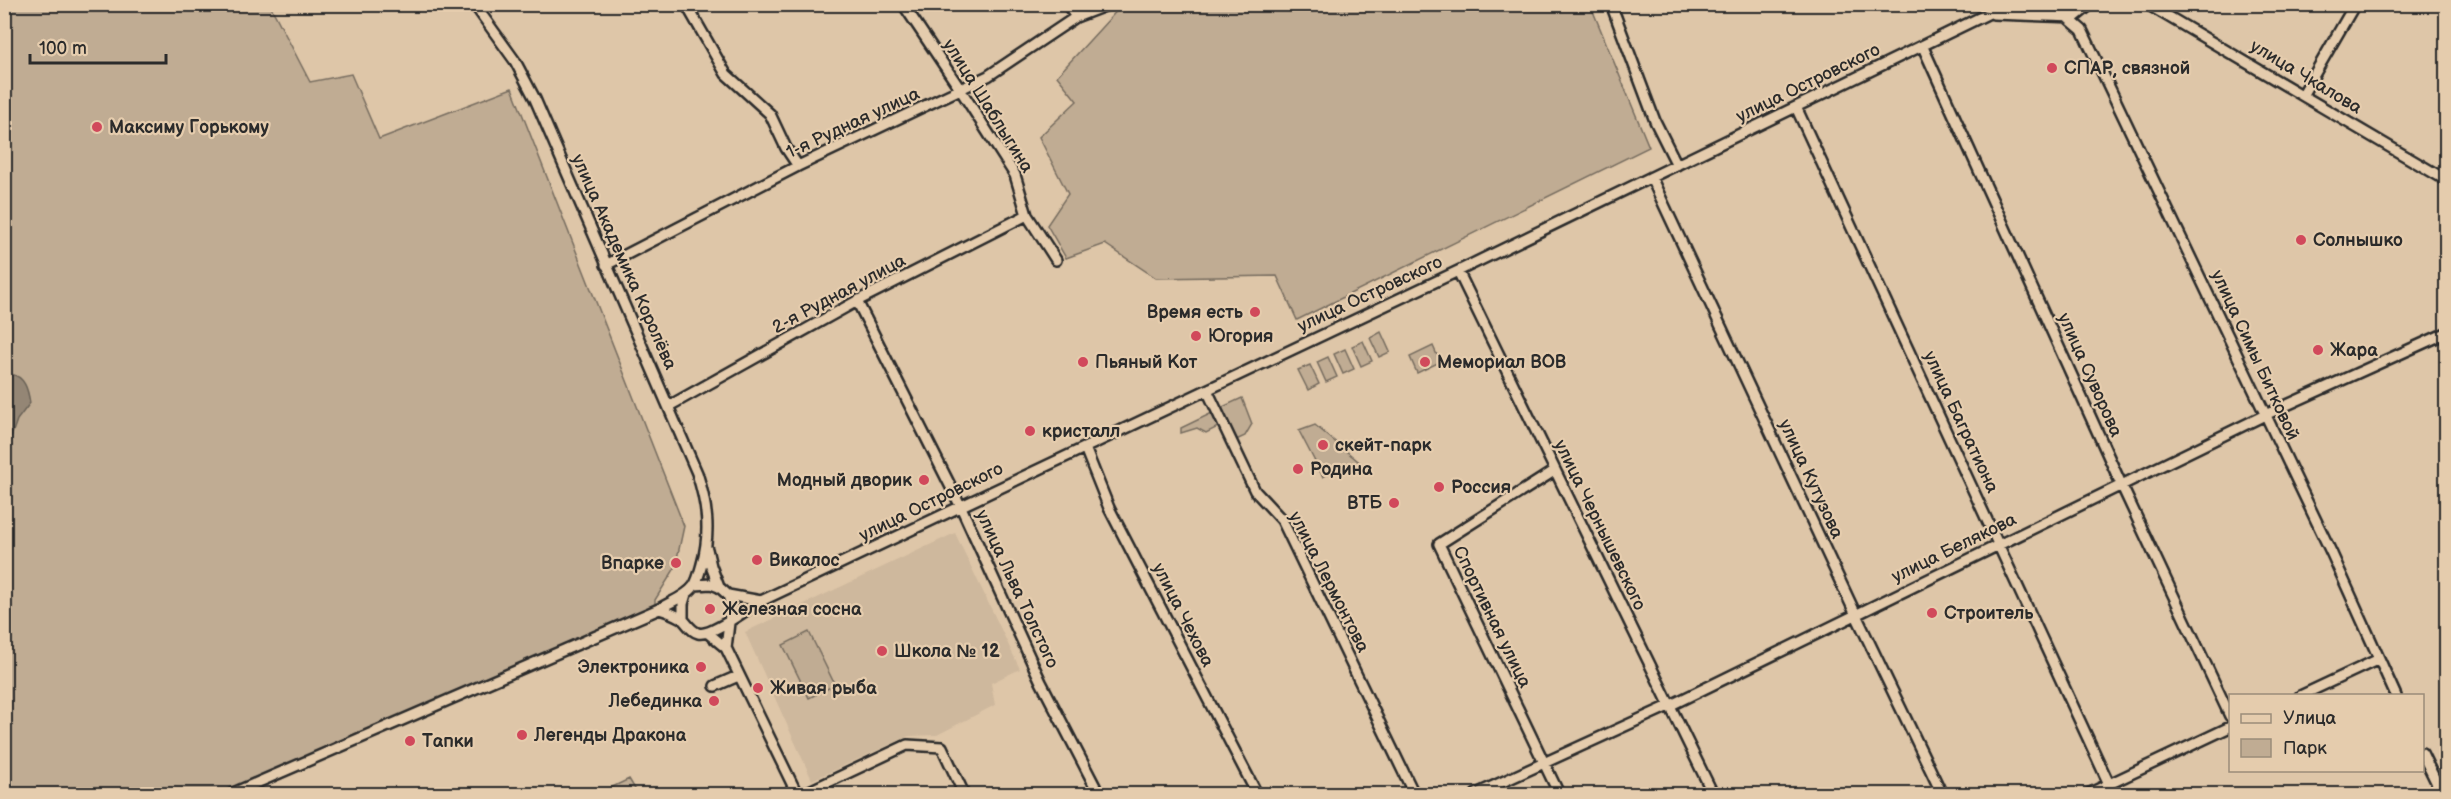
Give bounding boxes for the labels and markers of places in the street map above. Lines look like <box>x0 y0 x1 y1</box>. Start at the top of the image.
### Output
place label: СПАР, связной <box>2064 58 2190 79</box>
marker: СПАР, связной <box>2045 61 2059 75</box>
place label: Максиму Горькому <box>109 117 269 138</box>
marker: Максиму Горькому <box>90 120 104 134</box>
place label: Солнышко <box>2313 230 2403 251</box>
marker: Солнышко <box>2294 233 2308 247</box>
place label: Время есть <box>1147 302 1244 323</box>
marker: Время есть <box>1248 305 1262 319</box>
place label: Югория <box>1208 326 1274 347</box>
marker: Югория <box>1189 329 1203 343</box>
place label: Жара <box>2330 340 2378 361</box>
marker: Жара <box>2311 343 2325 357</box>
place label: Пьяный Кот <box>1095 352 1198 373</box>
place label: Мемориал ВОВ <box>1437 352 1566 373</box>
marker: Пьяный Кот <box>1076 355 1090 369</box>
marker: Мемориал ВОВ <box>1418 355 1432 369</box>
place label: кристалл <box>1042 421 1120 442</box>
marker: кристалл <box>1023 424 1037 438</box>
place label: скейт-парк <box>1335 435 1432 456</box>
marker: скейт-парк <box>1316 438 1330 452</box>
place label: Родина <box>1310 459 1373 480</box>
marker: Родина <box>1291 462 1305 476</box>
place label: Модный дворик <box>777 470 912 491</box>
marker: Модный дворик <box>917 473 931 487</box>
place label: Россия <box>1451 477 1511 498</box>
marker: Россия <box>1432 480 1446 494</box>
place label: ВТБ <box>1347 493 1382 514</box>
marker: ВТБ <box>1387 496 1401 510</box>
place label: Викалос <box>769 550 840 571</box>
place label: Впарке <box>601 553 664 574</box>
marker: Викалос <box>750 553 764 567</box>
marker: Впарке <box>669 556 683 570</box>
place label: Железная сосна <box>722 599 862 620</box>
marker: Железная сосна <box>703 602 717 616</box>
place label: Строитель <box>1944 603 2034 624</box>
marker: Строитель <box>1925 606 1939 620</box>
place label: Школа № 12 <box>894 641 1000 662</box>
marker: Школа № 12 <box>875 644 889 658</box>
place label: Электроника <box>578 657 690 678</box>
marker: Электроника <box>694 660 708 674</box>
place label: Живая рыба <box>770 678 877 699</box>
marker: Живая рыба <box>751 681 765 695</box>
place label: Лебединка <box>607 691 703 712</box>
marker: Лебединка <box>707 694 721 708</box>
place label: Легенды Дракона <box>533 725 687 746</box>
marker: Легенды Дракона <box>515 728 529 742</box>
place label: Тапки <box>422 731 474 752</box>
marker: Тапки <box>403 734 417 748</box>

